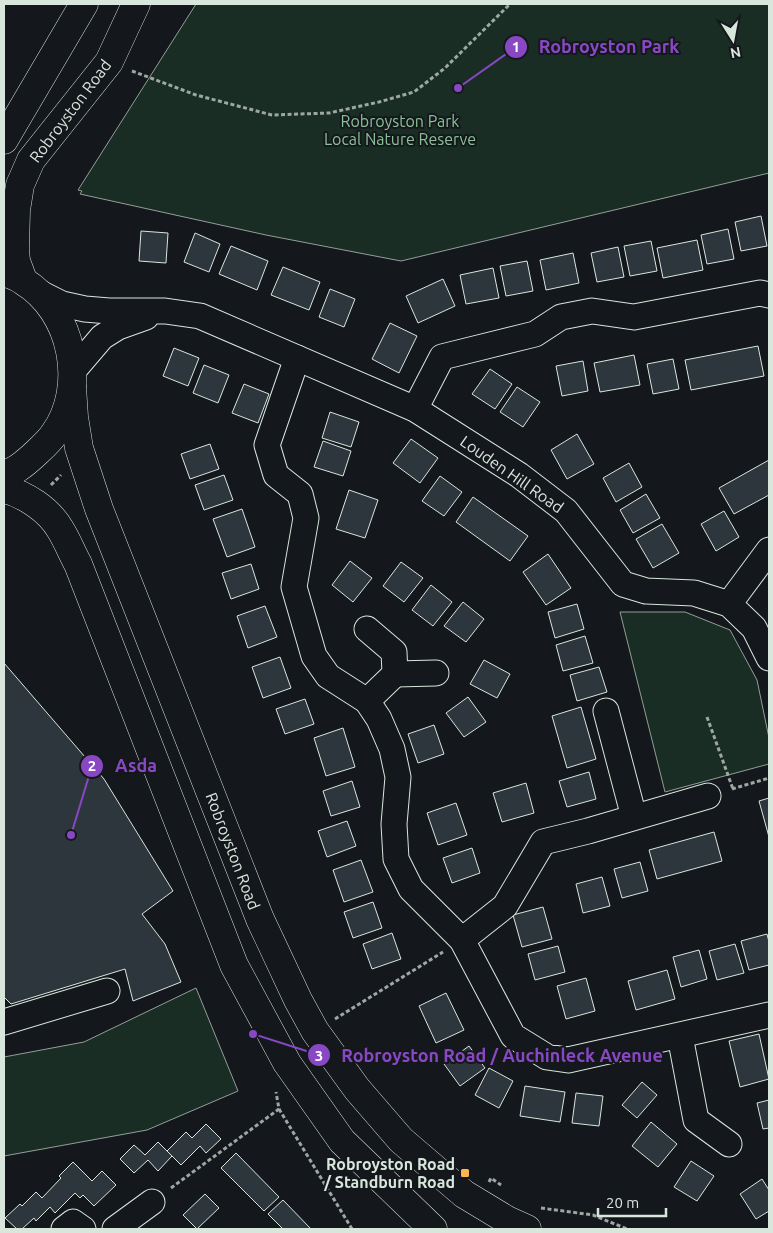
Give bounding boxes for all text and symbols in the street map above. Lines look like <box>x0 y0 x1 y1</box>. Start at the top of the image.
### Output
north arrow <box>708 15 758 65</box>
callout: Robroyston Park <box>504 30 689 63</box>
text: Robroyston Park <box>539 36 679 56</box>
text: 1 <box>512 38 520 55</box>
text: N <box>729 44 742 62</box>
street label: Robroyston Road <box>26 56 114 166</box>
park label: Robroyston Park Local Nature Reserve <box>324 112 476 148</box>
street label: Louden Hill Road <box>457 432 567 516</box>
callout: Asda <box>80 749 166 782</box>
text: Asda <box>115 755 157 775</box>
text: 2 <box>88 757 96 774</box>
street label: Robroyston Road <box>202 790 264 912</box>
callout: Robroyston Road / Auchinleck Avenue <box>306 1039 673 1072</box>
text: Robroyston Road / Auchinleck Avenue <box>341 1045 663 1065</box>
text: 3 <box>315 1047 323 1064</box>
place label: Robroyston Road / Standburn Road <box>323 1155 455 1191</box>
marker: Robroyston Road / Standburn Road <box>459 1167 471 1179</box>
scale bar <box>598 1186 666 1218</box>
text: 20 m <box>606 1194 639 1211</box>

